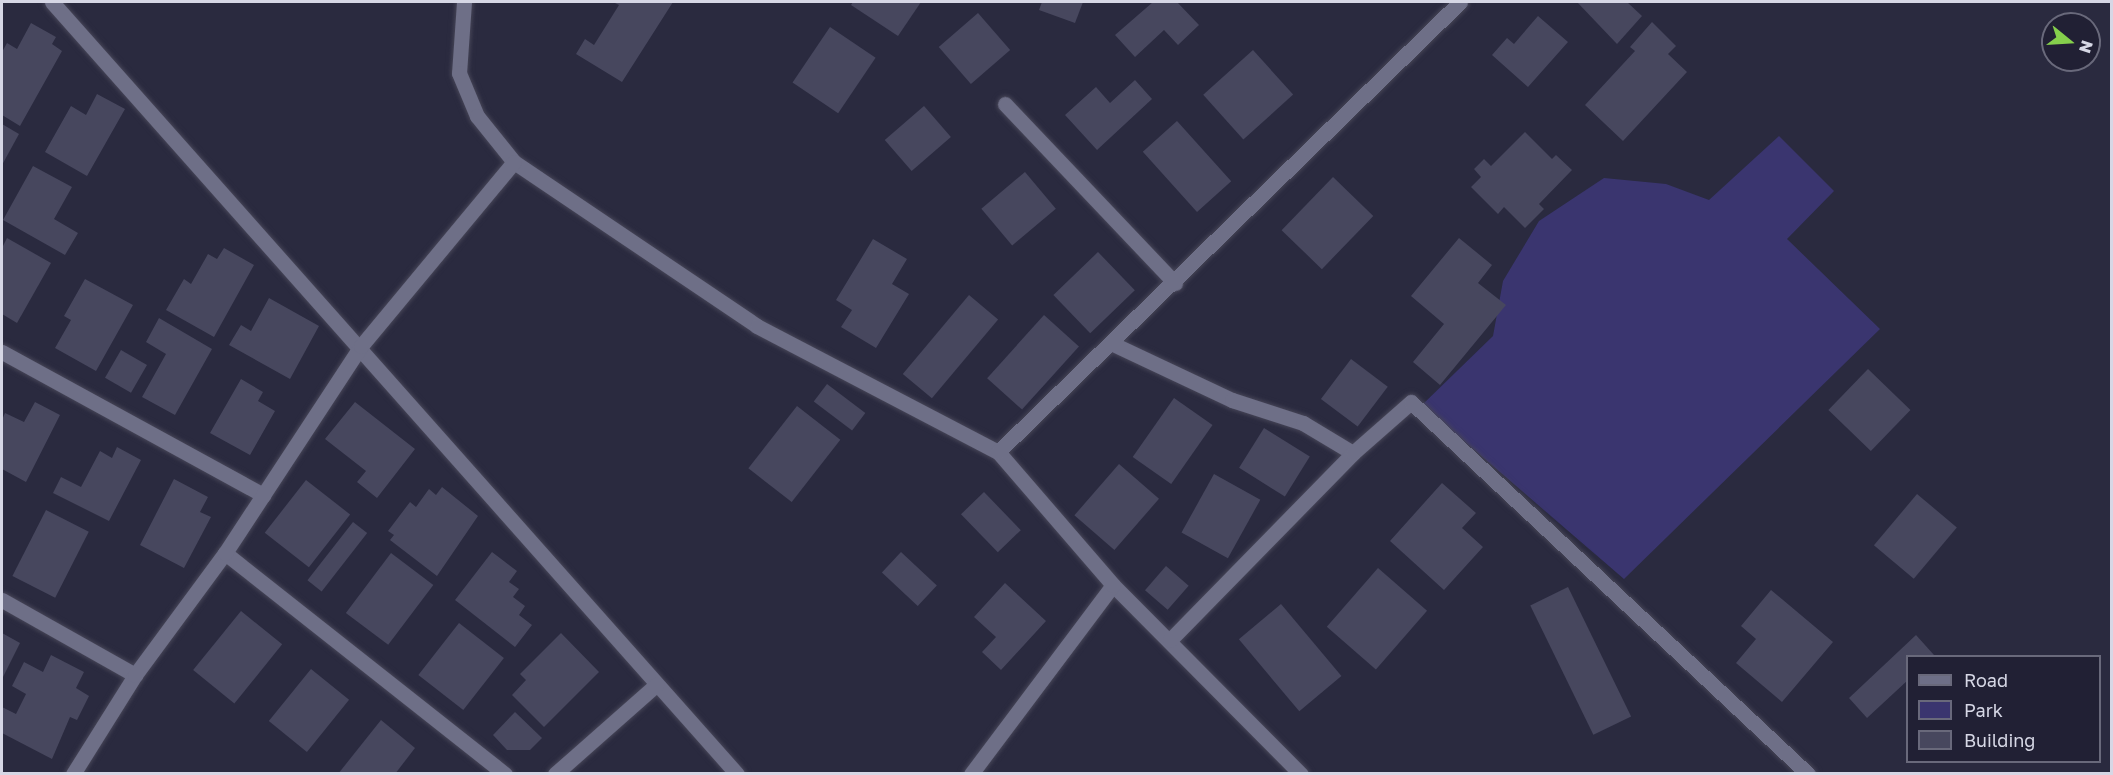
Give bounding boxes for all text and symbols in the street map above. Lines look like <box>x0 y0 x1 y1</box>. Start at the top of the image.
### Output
north arrow <box>2041 12 2101 72</box>
text: N <box>2075 38 2098 56</box>
legend <box>1906 655 2101 763</box>
text: Road <box>1964 669 2008 691</box>
text: Park <box>1964 699 2003 721</box>
text: Building <box>1964 729 2035 751</box>

